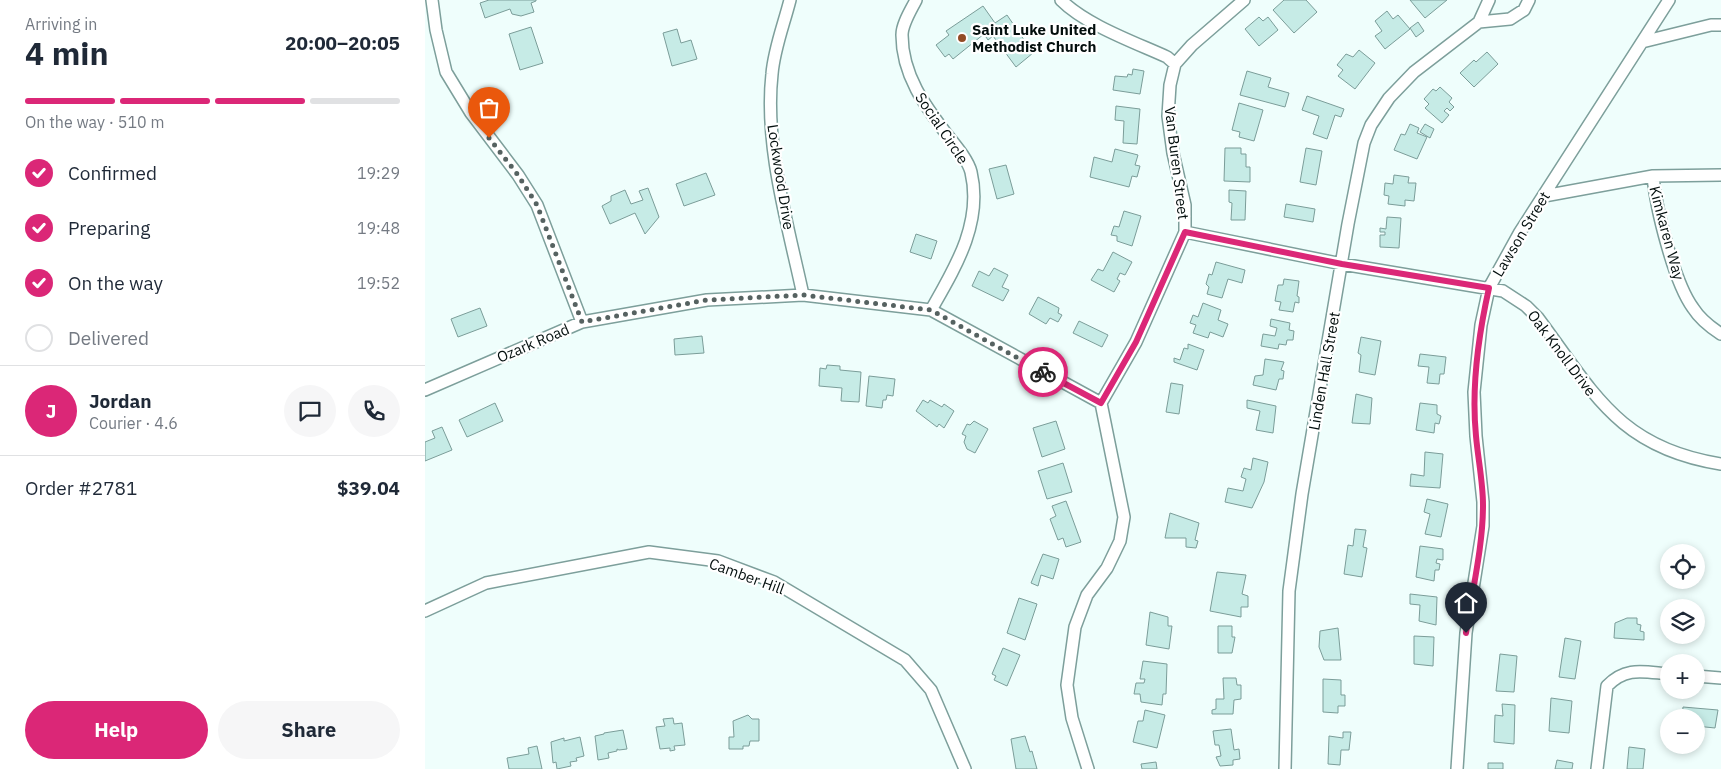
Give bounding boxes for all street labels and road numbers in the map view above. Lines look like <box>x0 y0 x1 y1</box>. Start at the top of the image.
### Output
street label: Social Circle <box>911 89 973 167</box>
street label: Van Buren Street <box>1161 105 1193 221</box>
street label: Lockwood Drive <box>763 123 799 231</box>
street label: Kimkaren Way <box>1645 184 1689 283</box>
street label: Lawson Street <box>1488 188 1554 280</box>
street label: Oak Knoll Drive <box>1523 306 1601 400</box>
street label: Linden Hall Street <box>1304 310 1344 432</box>
street label: Ozark Road <box>494 319 572 367</box>
street label: Camber Hill <box>707 554 787 598</box>

